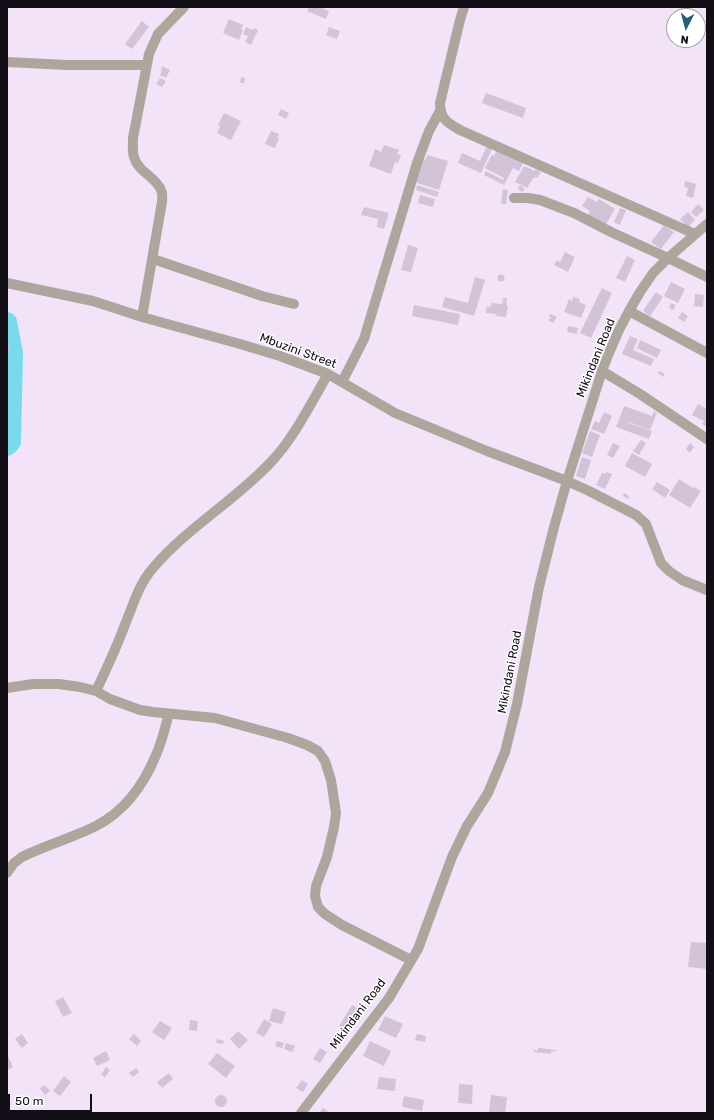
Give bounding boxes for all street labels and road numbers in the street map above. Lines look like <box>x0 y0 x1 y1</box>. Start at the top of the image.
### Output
street label: Mikindani Road <box>574 316 618 400</box>
street label: Mbuzini Street <box>258 330 338 372</box>
street label: Mikindani Road <box>495 629 525 715</box>
street label: Mikindani Road <box>327 976 389 1052</box>

